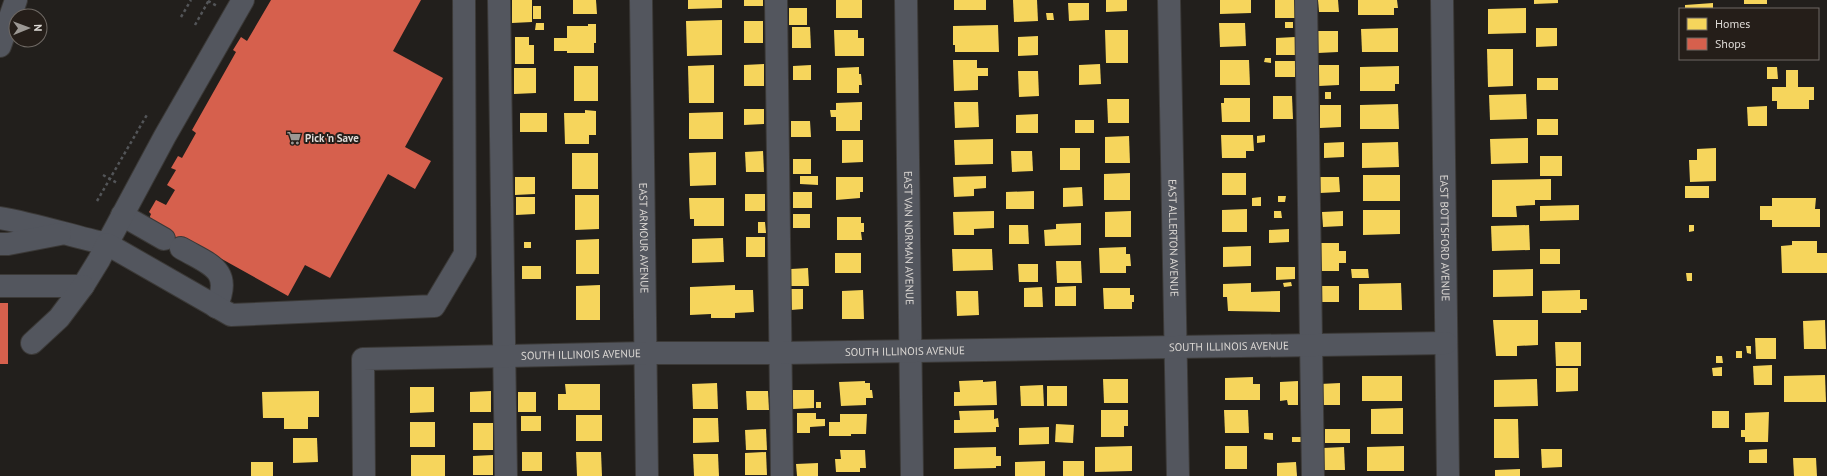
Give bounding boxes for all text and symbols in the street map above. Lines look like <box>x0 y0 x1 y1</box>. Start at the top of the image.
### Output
north arrow <box>8 8 48 48</box>
legend <box>1679 8 1819 60</box>
text: Homes <box>1715 16 1750 31</box>
text: N <box>31 24 45 32</box>
text: Shops <box>1715 36 1746 51</box>
supermarket icon: Pick 'n Save <box>286 130 302 146</box>
place label: Pick 'n Save <box>305 131 359 145</box>
street label: EAST VAN NORMAN AVENUE <box>901 171 917 305</box>
street label: EAST BOTTSFORD AVENUE <box>1437 175 1453 302</box>
street label: EAST ALLERTON AVENUE <box>1165 179 1182 297</box>
street label: EAST ARMOUR AVENUE <box>636 183 652 293</box>
street label: SOUTH ILLINOIS AVENUE <box>1169 338 1289 354</box>
street label: SOUTH ILLINOIS AVENUE <box>845 343 965 359</box>
street label: SOUTH ILLINOIS AVENUE <box>521 346 641 363</box>

